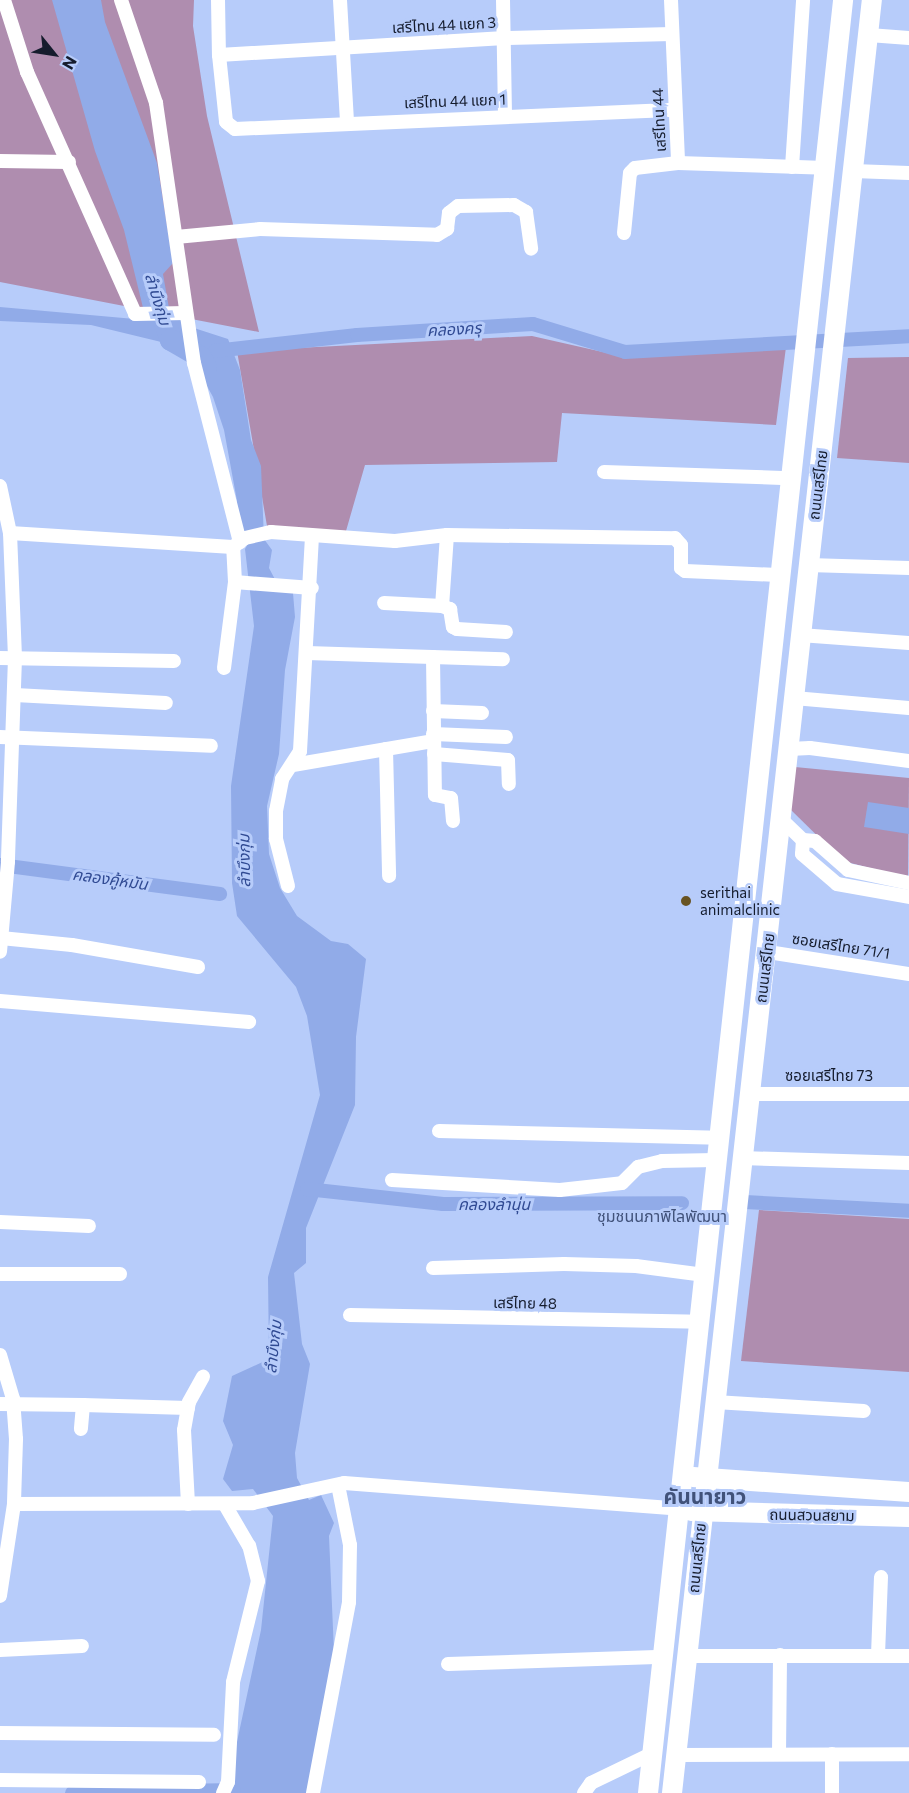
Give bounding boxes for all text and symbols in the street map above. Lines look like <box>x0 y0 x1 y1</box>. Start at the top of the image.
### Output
street label: เสรีไทน 44 แยก 3 <box>391 13 497 37</box>
north arrow <box>24 24 84 84</box>
text: N <box>59 53 81 73</box>
street label: เสรีไทน 44 <box>648 88 670 152</box>
street label: เสรีไทน 44 แยก 1 <box>404 90 506 112</box>
water label: ลำบึงกุ่ม <box>141 271 175 327</box>
water label: คลองครุ <box>426 318 482 340</box>
street label: ถนนเสรีไทย <box>805 449 831 521</box>
water label: ลำบึงกุ่ม <box>234 834 254 888</box>
water label: คลองคู้หมัน <box>71 864 149 894</box>
place label: serithai animalclinic <box>700 883 780 918</box>
marker: serithai animalclinic <box>677 892 695 910</box>
street label: ซอยเสรีไทย 71/1 <box>791 929 891 963</box>
street label: ถนนเสรีไทย <box>752 932 778 1004</box>
street label: ซอยเสรีไทย 73 <box>785 1067 873 1085</box>
water label: คลองลำนุ่น <box>458 1194 530 1214</box>
district label: ชุมชนนภาพิไลพัฒนา <box>597 1206 727 1226</box>
street label: เสรีไทย 48 <box>493 1293 557 1313</box>
water label: ลำบึงกุ่ม <box>261 1319 285 1375</box>
district label: คันนายาว <box>664 1483 746 1509</box>
street label: ถนนสวนสยาม <box>769 1505 855 1525</box>
street label: ถนนเสรีไทย <box>684 1522 710 1594</box>

